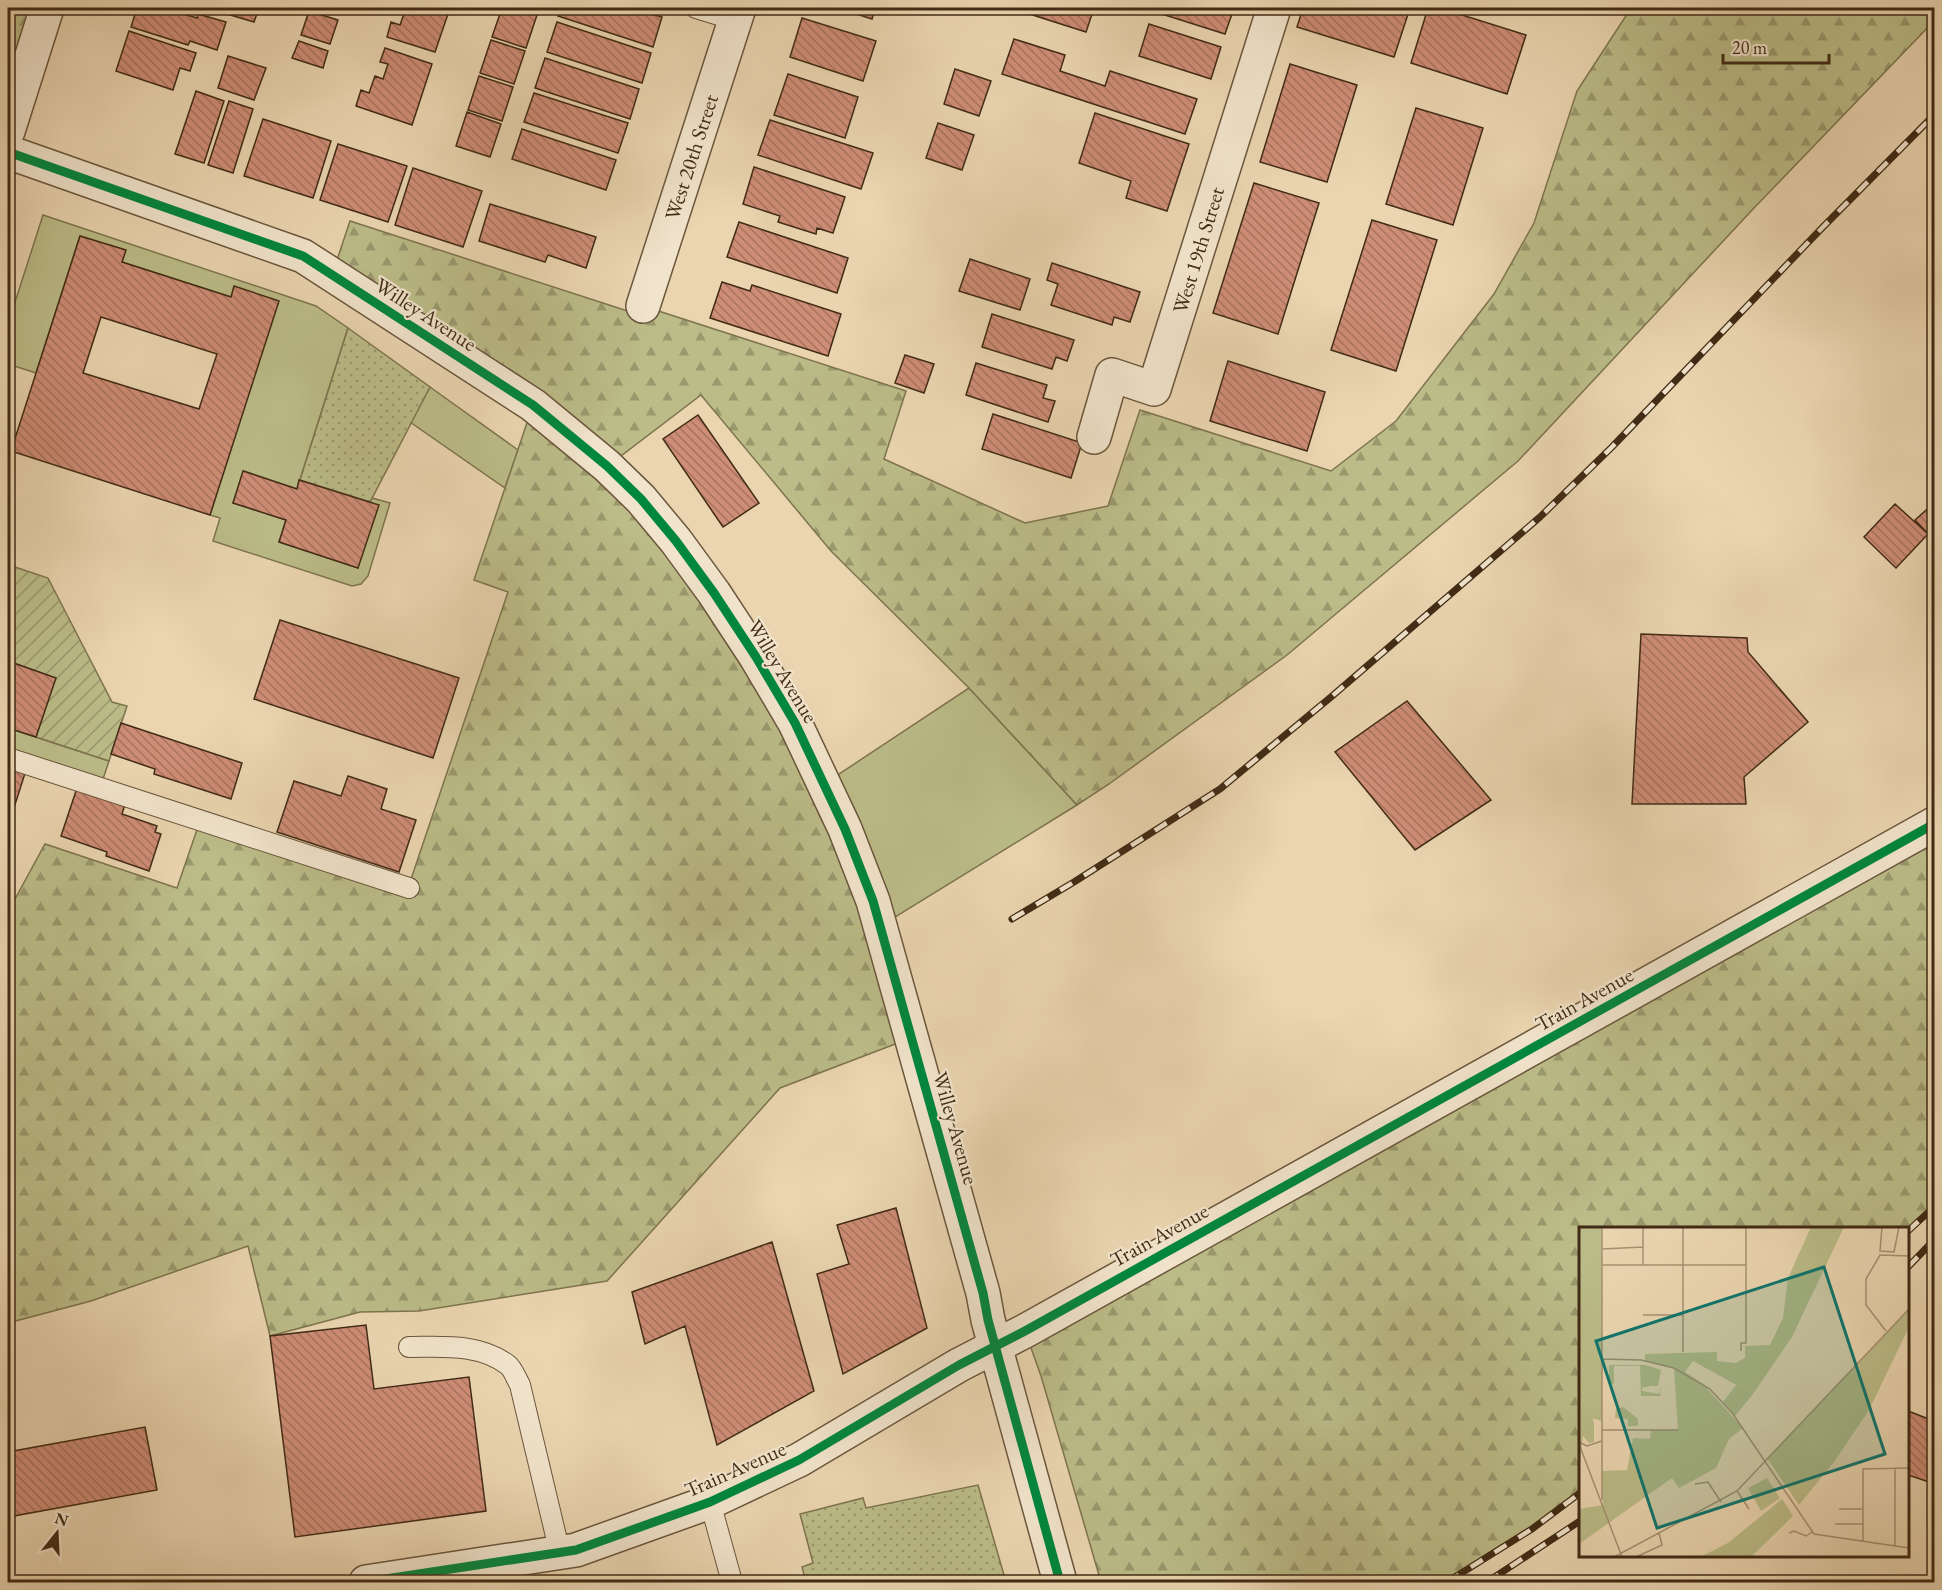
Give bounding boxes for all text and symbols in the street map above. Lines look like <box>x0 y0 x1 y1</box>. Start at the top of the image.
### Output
scale bar <box>1723 27 1830 65</box>
text: 20 m <box>1732 36 1767 59</box>
street label: West 20th Street <box>658 90 724 223</box>
street label: West 19th Street <box>1166 183 1230 316</box>
street label: Willey Avenue <box>370 271 482 357</box>
street label: Willey Avenue <box>742 614 824 728</box>
street label: Train Avenue <box>1530 961 1638 1037</box>
street label: Willey Avenue <box>927 1069 985 1187</box>
street label: Train Avenue <box>1105 1197 1213 1273</box>
inset map <box>1579 1227 1909 1557</box>
street label: Train Avenue <box>680 1435 790 1503</box>
north arrow <box>27 1503 87 1563</box>
text: N <box>52 1507 71 1531</box>

